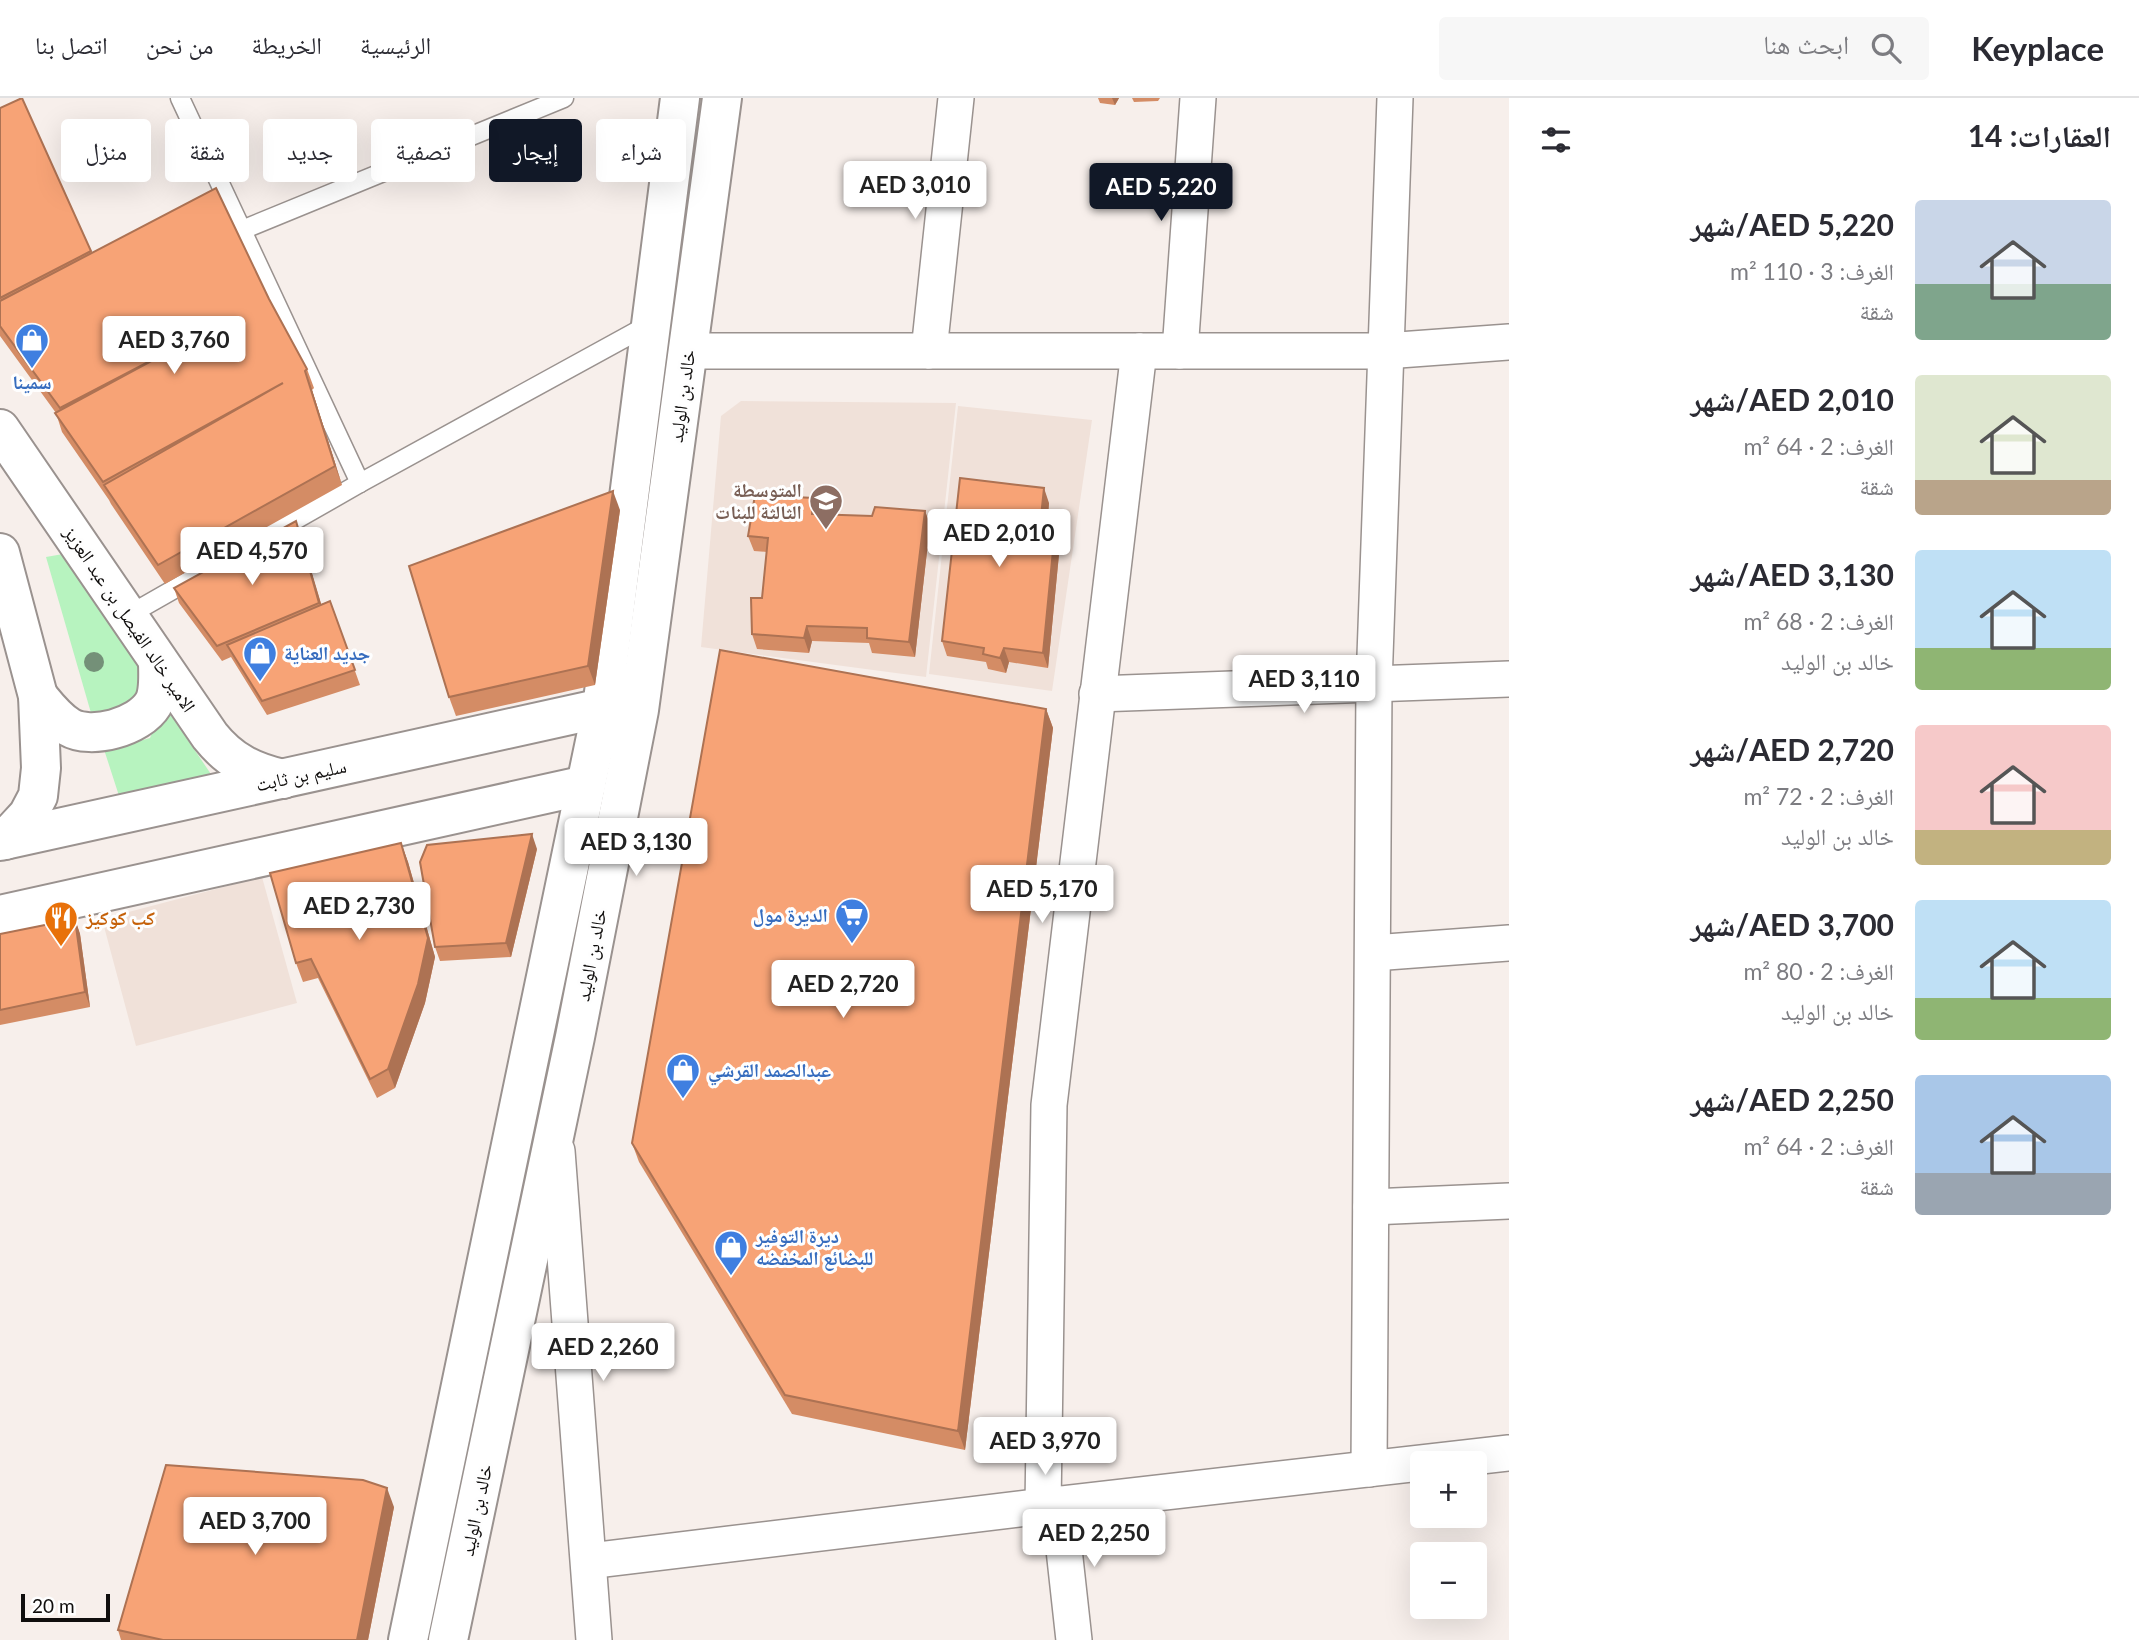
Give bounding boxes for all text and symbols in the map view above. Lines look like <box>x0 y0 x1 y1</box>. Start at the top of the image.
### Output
search box <box>1439 17 1929 80</box>
text: ابحث هنا <box>1763 28 1849 60</box>
text: Keyplace <box>1971 28 2104 68</box>
icon: search <box>1867 29 1905 67</box>
text: اتصل بنا <box>35 30 108 59</box>
text: من نحن <box>146 30 213 59</box>
text: الخريطة <box>251 30 322 59</box>
text: الرئيسية <box>360 30 431 59</box>
text: العقارات: 14 <box>1968 117 2111 153</box>
chip: منزل <box>61 119 151 182</box>
chip: شقة <box>165 119 249 182</box>
chip: جديد <box>263 119 357 182</box>
chip: تصفية <box>371 119 475 182</box>
chip: إيجار <box>489 119 582 182</box>
chip: شراء <box>596 119 686 182</box>
icon: filters <box>1537 121 1575 159</box>
pin: AED 3,010 <box>835 162 995 221</box>
pin: AED 5,220 <box>1081 164 1241 223</box>
text: AED 3,010 <box>859 170 971 198</box>
text: AED 5,220 <box>1105 172 1217 200</box>
text: AED 5,220/شهر <box>1690 206 1894 242</box>
icon: home <box>1971 228 2055 312</box>
text: الغرف: 3 · 110 m² <box>1730 257 1894 285</box>
text: شقة <box>1860 297 1894 325</box>
pin: AED 3,760 <box>94 316 254 376</box>
shop icon: سمينا <box>13 321 51 370</box>
text: AED 3,760 <box>118 325 230 353</box>
street label: خالد بن الوليد <box>664 348 700 444</box>
place label: سمينا <box>12 370 52 394</box>
text: AED 2,010/شهر <box>1690 381 1894 417</box>
icon: home <box>1971 403 2055 487</box>
text: الغرف: 2 · 64 m² <box>1743 432 1894 460</box>
text: شقة <box>1860 472 1894 500</box>
place label: المتوسطة الثالثة للبنات <box>715 478 802 524</box>
school or university icon: المتوسطة الثالثة للبنات <box>807 482 845 531</box>
pin: AED 2,010 <box>919 510 1079 569</box>
text: AED 2,010 <box>943 518 1055 546</box>
street label: الامير خالد الفيصل بن عبد العزيز <box>58 521 201 717</box>
pin: AED 4,570 <box>172 528 332 587</box>
text: AED 4,570 <box>196 536 308 564</box>
text: AED 3,130/شهر <box>1690 556 1894 592</box>
icon: home <box>1971 578 2055 662</box>
text: الغرف: 2 · 68 m² <box>1743 607 1894 635</box>
shop icon: جديد العناية <box>241 634 279 683</box>
place label: جديد العناية <box>284 641 370 665</box>
text: خالد بن الوليد <box>1781 647 1894 675</box>
pin: AED 3,110 <box>1224 656 1384 715</box>
text: AED 3,110 <box>1248 664 1360 692</box>
text: AED 2,720/شهر <box>1690 731 1894 767</box>
icon: home <box>1971 753 2055 837</box>
street label: سليم بن ثابت <box>253 754 349 797</box>
text: الغرف: 2 · 72 m² <box>1743 782 1894 810</box>
pin: AED 3,130 <box>556 818 716 878</box>
text: خالد بن الوليد <box>1781 822 1894 850</box>
text: AED 3,130 <box>580 827 692 855</box>
pin: AED 5,170 <box>962 866 1122 925</box>
text: AED 5,170 <box>986 874 1098 902</box>
pin: AED 2,730 <box>279 882 439 942</box>
text: AED 2,730 <box>303 891 415 919</box>
supermarket icon: الديرة مول <box>833 896 871 945</box>
restaurant icon: كب كوكيز <box>42 899 80 948</box>
place label: الديرة مول <box>753 903 828 927</box>
place label: كب كوكيز <box>85 906 156 930</box>
text: AED 3,700/شهر <box>1690 906 1894 942</box>
street label: خالد بن الوليد <box>570 907 612 1003</box>
icon: home <box>1971 928 2055 1012</box>
text: الغرف: 2 · 80 m² <box>1743 957 1894 985</box>
pin: AED 2,720 <box>763 960 923 1020</box>
text: AED 2,720 <box>787 969 899 997</box>
text: خالد بن الوليد <box>1781 997 1894 1025</box>
shop icon: عبدالصمد القرشي <box>664 1051 702 1100</box>
place label: عبدالصمد القرشي <box>708 1058 831 1086</box>
text: AED 2,250/شهر <box>1690 1081 1894 1117</box>
icon: home <box>1971 1103 2055 1187</box>
text: الغرف: 2 · 64 m² <box>1743 1132 1894 1160</box>
text: شقة <box>1860 1172 1894 1200</box>
place label: ديرة التوفير للبضائع المخفضه <box>755 1224 873 1271</box>
shop icon: ديرة التوفير للبضائع المخفضه <box>712 1228 750 1277</box>
pin: AED 2,260 <box>523 1324 683 1383</box>
text: AED 2,260 <box>547 1332 659 1360</box>
pin: AED 3,970 <box>965 1418 1125 1477</box>
text: AED 3,970 <box>989 1426 1101 1454</box>
map controls <box>1410 1451 1487 1619</box>
button: + <box>1410 1451 1487 1528</box>
street label: خالد بن الوليد <box>455 1462 497 1558</box>
pin: AED 3,700 <box>175 1498 335 1557</box>
text: AED 3,700 <box>199 1506 311 1534</box>
pin: AED 2,250 <box>1014 1510 1174 1569</box>
text: AED 2,250 <box>1038 1518 1150 1546</box>
button: − <box>1410 1542 1487 1619</box>
scale bar <box>21 1591 110 1623</box>
text: 20 m <box>32 1594 75 1617</box>

